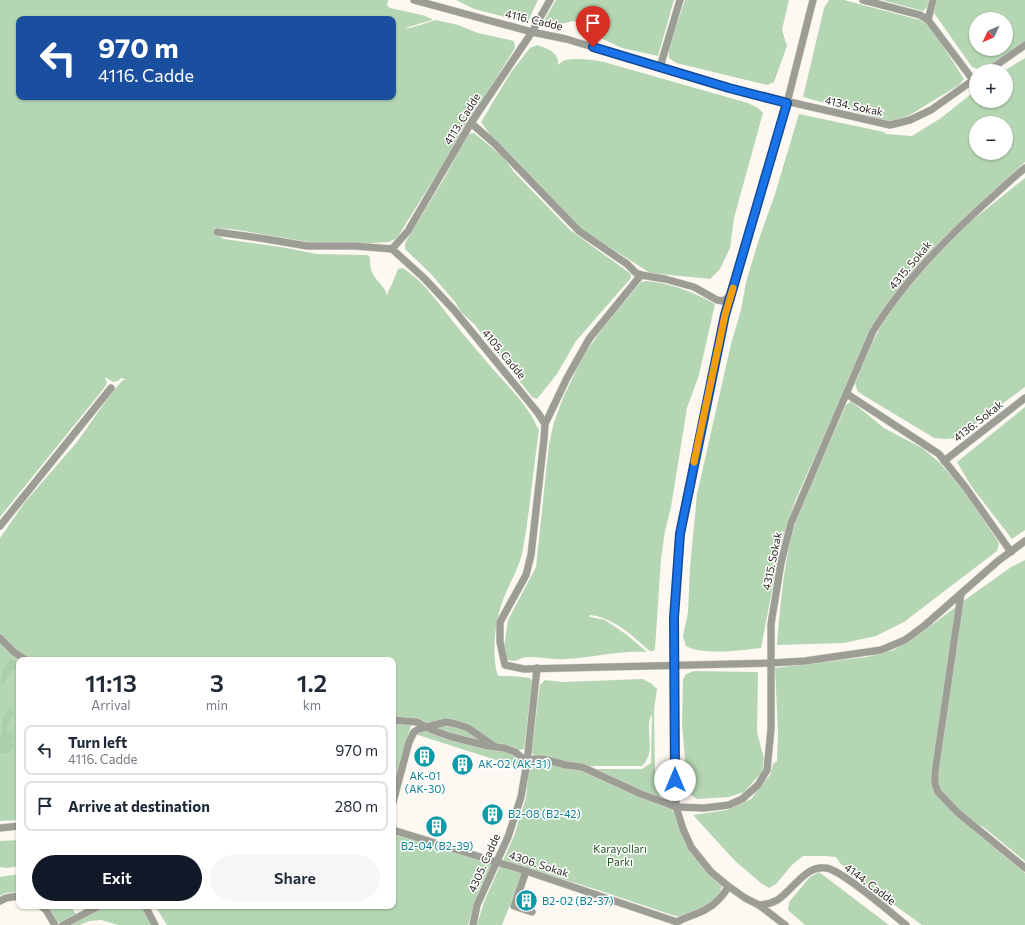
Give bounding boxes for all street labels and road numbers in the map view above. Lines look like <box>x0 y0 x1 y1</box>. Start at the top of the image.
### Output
street label: 4116. Cadde <box>504 7 564 32</box>
street label: 4113. Cadde <box>441 90 483 147</box>
street label: 4134. Sokak <box>824 93 884 118</box>
street label: 4315. Sokak <box>886 238 934 292</box>
street label: 4105. Cadde <box>480 326 529 381</box>
street label: 4136. Sokak <box>950 397 1005 444</box>
street label: 4315. Sokak <box>759 531 784 591</box>
street label: 4305. Cadde <box>465 831 502 894</box>
street label: 4306. Sokak <box>508 848 571 879</box>
street label: 4144. Cadde <box>842 860 899 907</box>

